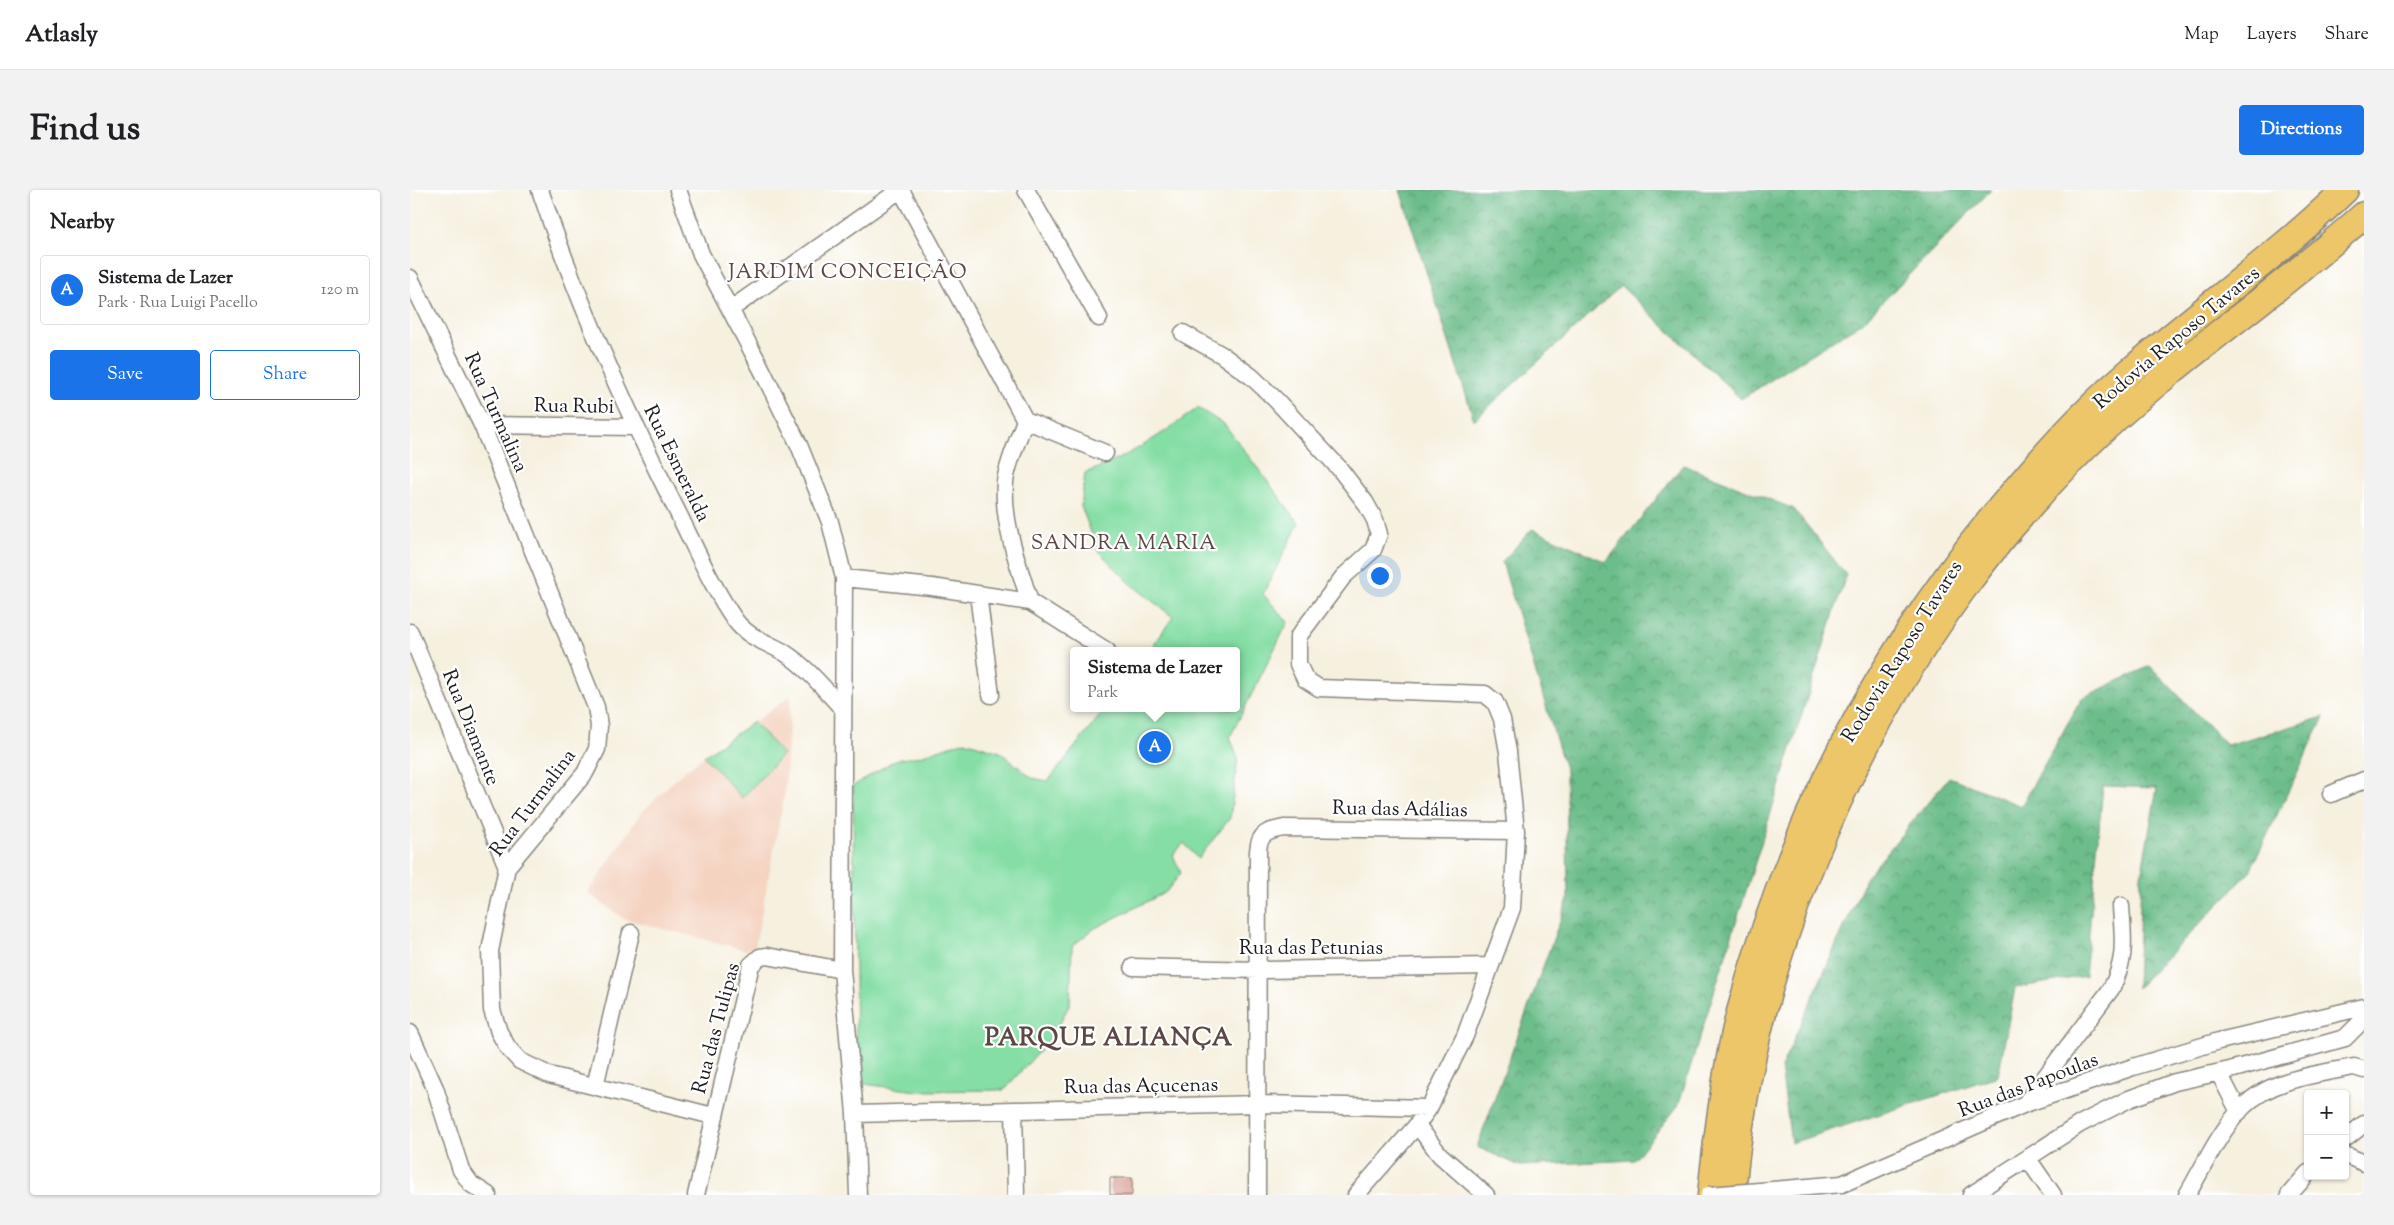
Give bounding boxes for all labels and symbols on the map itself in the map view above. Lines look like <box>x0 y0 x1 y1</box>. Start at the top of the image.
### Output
district label: JARDIM CONCEIÇÃO <box>727 258 968 288</box>
street label: Rodovia Raposo Tavares <box>2088 260 2267 417</box>
street label: Rua Turmalina <box>455 349 534 477</box>
street label: Rua Rubi <box>533 392 615 423</box>
street label: Rua Esmeralda <box>635 401 717 528</box>
district label: SANDRA MARIA <box>1031 529 1217 559</box>
street label: Rodovia Raposo Tavares <box>1835 556 1971 749</box>
your location <box>1367 563 1393 589</box>
street label: Rua Diamante <box>433 665 506 790</box>
pin: A <box>1139 728 1171 766</box>
street label: Rua Turmalina <box>484 744 584 863</box>
street label: Rua das Adálias <box>1332 795 1468 826</box>
street label: Rua das Petunias <box>1239 935 1383 964</box>
street label: Rua das Tulipas <box>686 960 749 1097</box>
district label: PARQUE ALIANÇA <box>985 1021 1233 1057</box>
street label: Rua das Papoulas <box>1955 1046 2103 1126</box>
street label: Rua das Açucenas <box>1064 1072 1219 1103</box>

